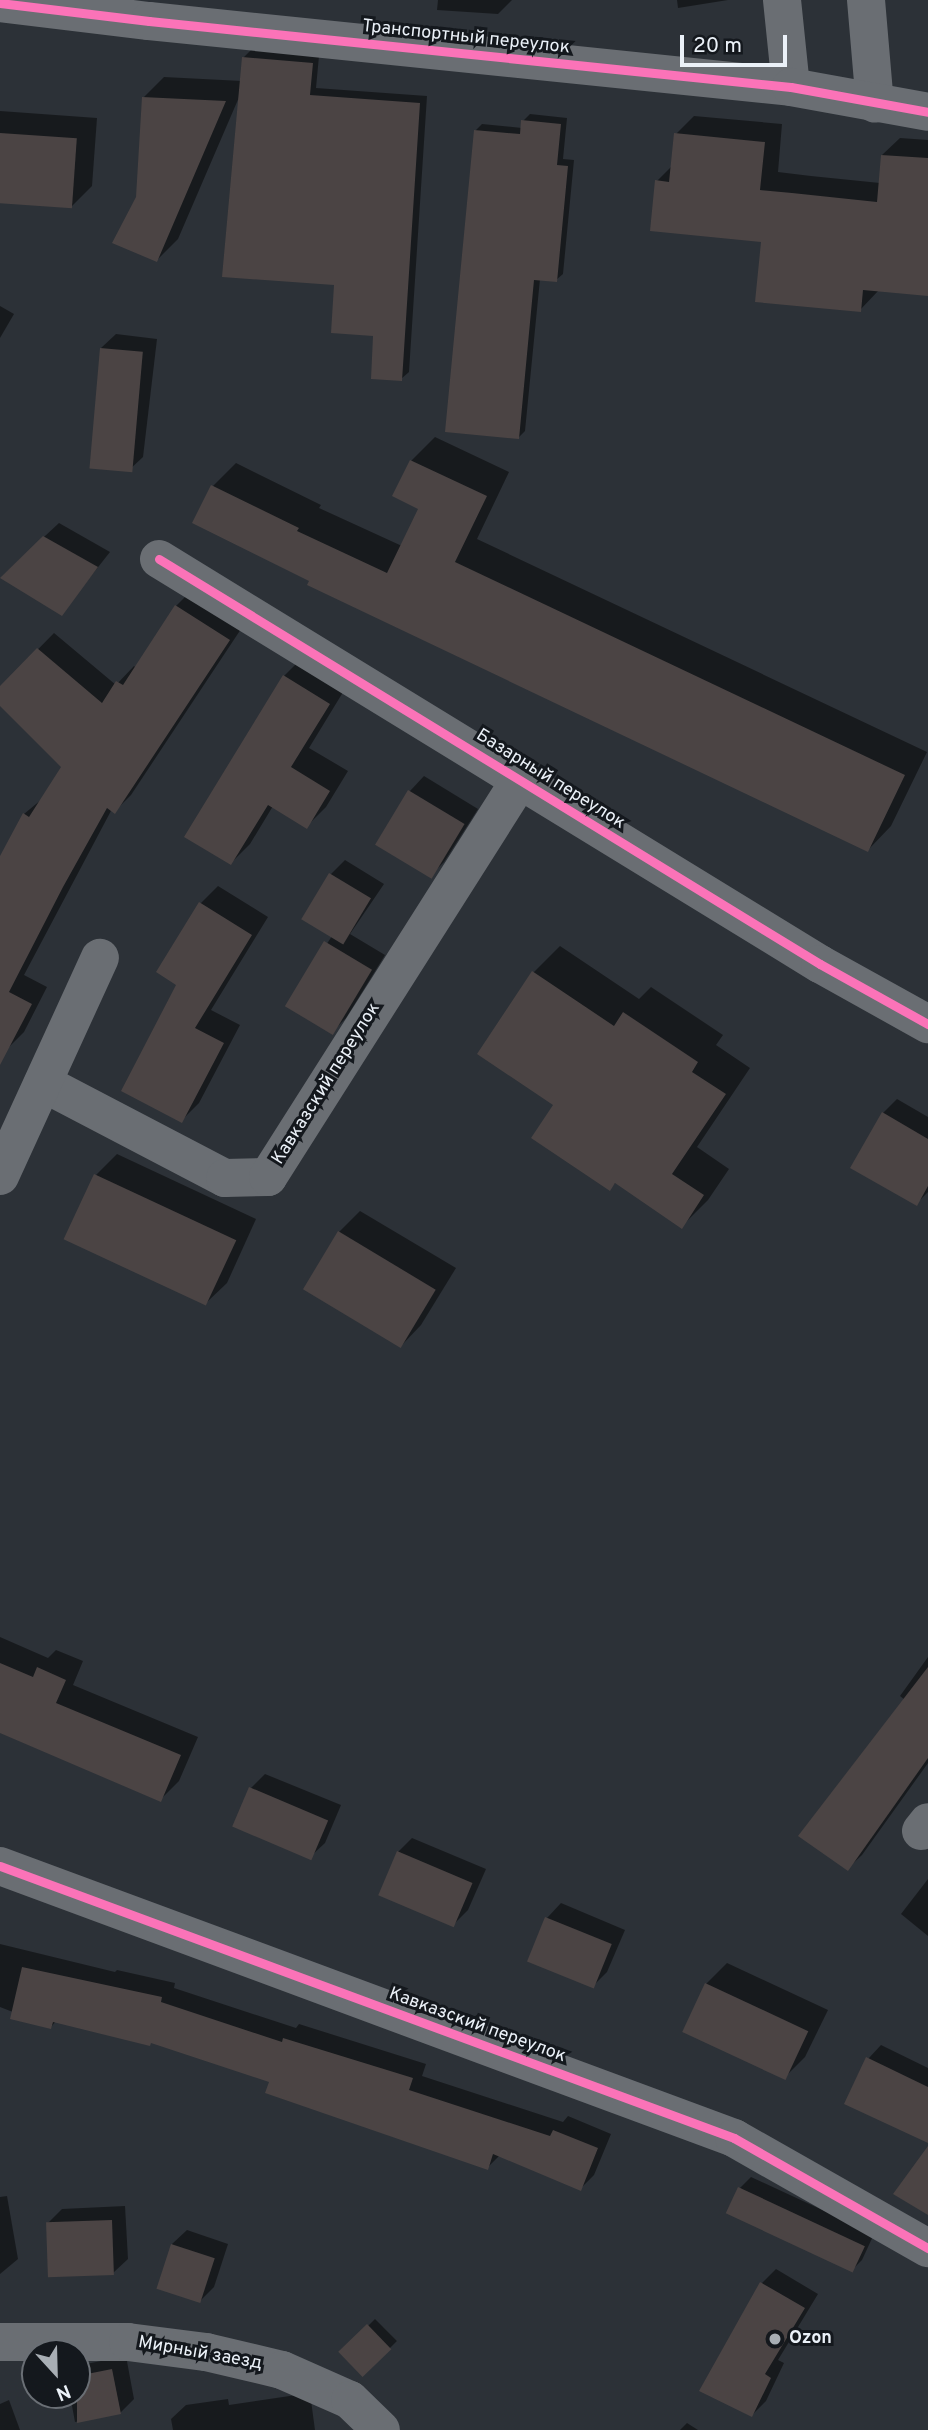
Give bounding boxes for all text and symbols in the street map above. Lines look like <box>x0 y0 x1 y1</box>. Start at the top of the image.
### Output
street label: Транспортный переулок <box>361 16 571 60</box>
scale bar <box>683 21 790 65</box>
text: 20 m <box>693 33 742 60</box>
street label: Базарный переулок <box>471 725 629 835</box>
street label: Кавказский переулок <box>268 999 386 1169</box>
street label: Кавказский переулок <box>385 1984 569 2068</box>
place label: Ozon <box>789 2328 832 2350</box>
marker: Ozon <box>767 2331 783 2347</box>
street label: Мирный заезд <box>136 2332 264 2376</box>
north arrow <box>21 2339 91 2409</box>
text: N <box>52 2378 74 2405</box>

